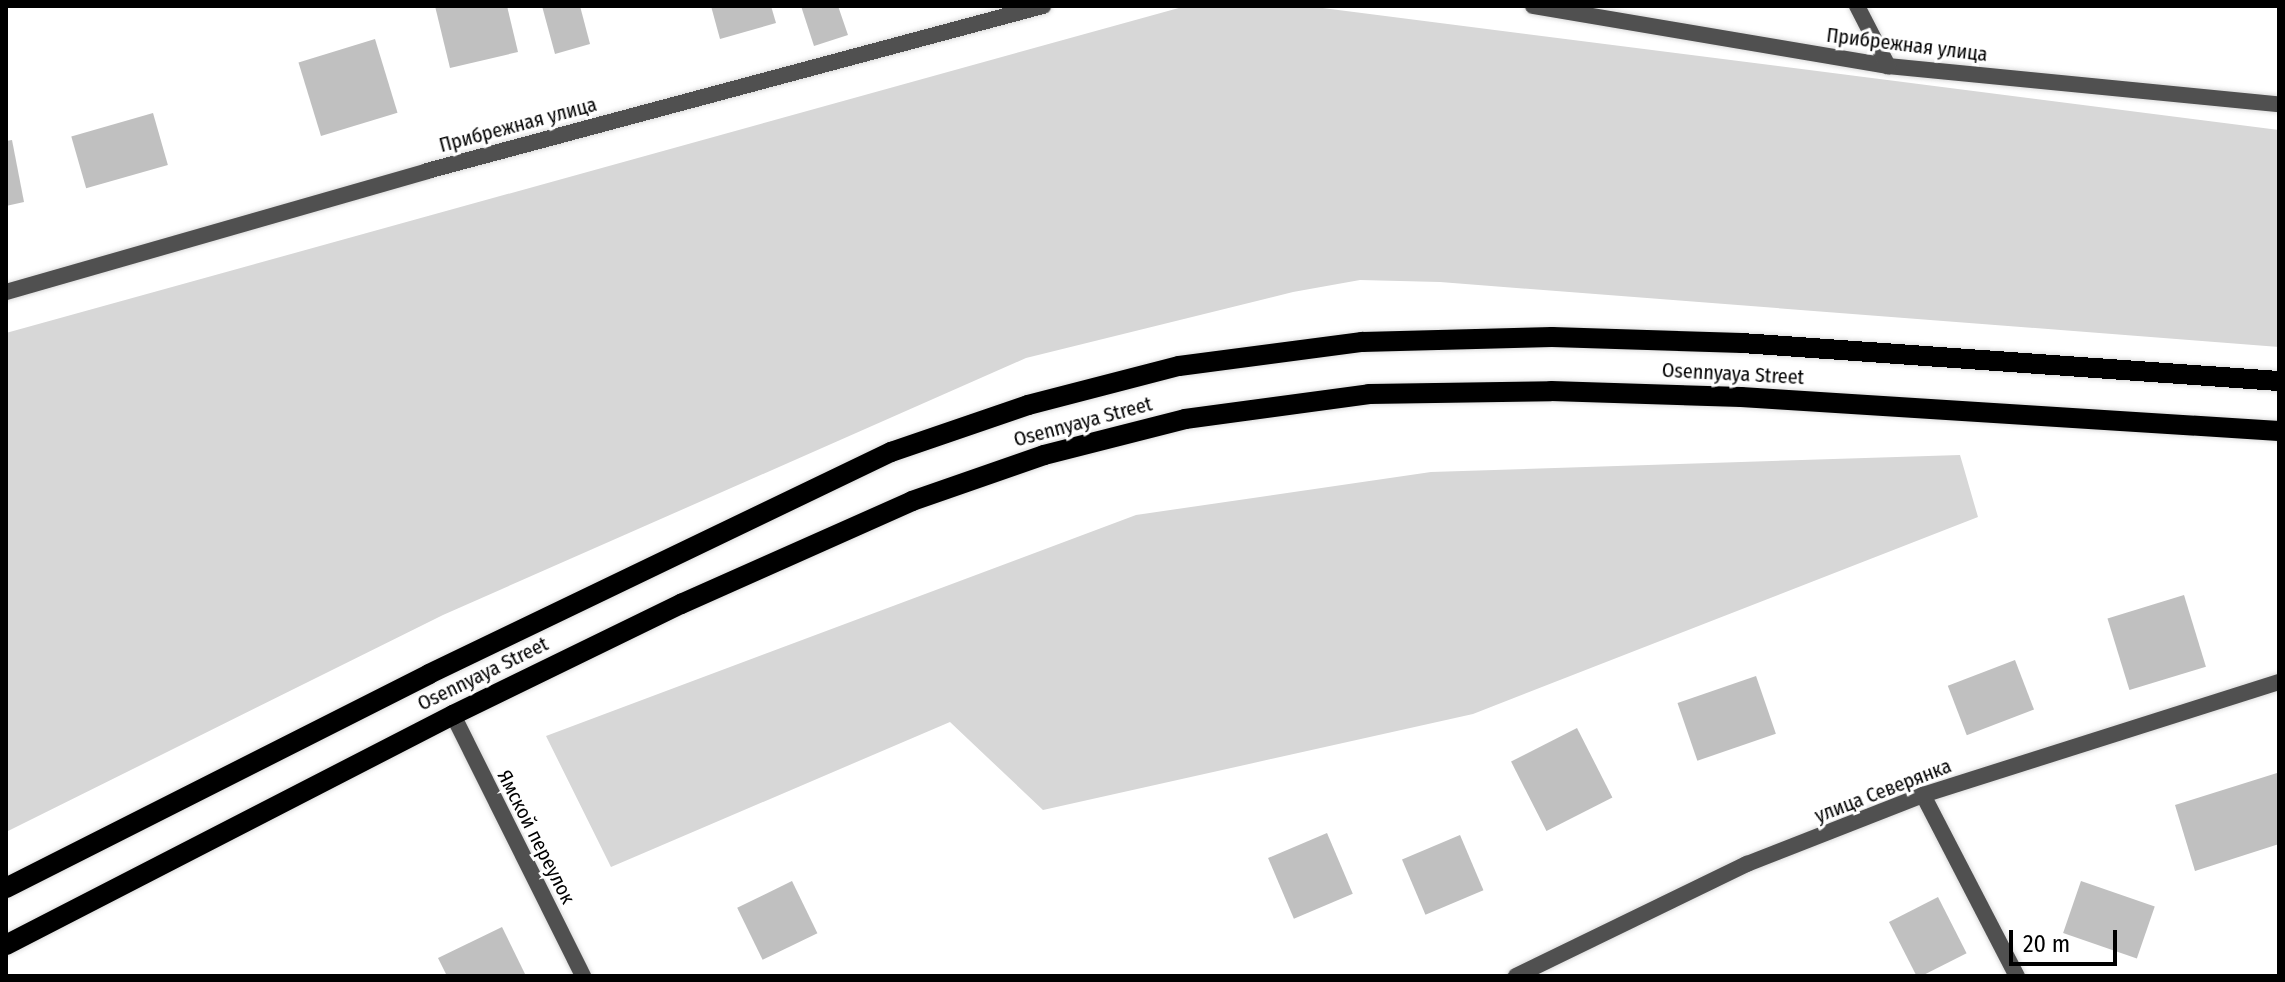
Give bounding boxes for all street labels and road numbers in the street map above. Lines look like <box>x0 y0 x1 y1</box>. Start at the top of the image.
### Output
street label: Прибрежная улица <box>1825 23 1989 67</box>
street label: Прибрежная улица <box>437 92 599 158</box>
street label: Osennyaya Street <box>1661 358 1805 390</box>
street label: Osennyaya Street <box>1011 392 1155 452</box>
street label: Osennyaya Street <box>414 632 552 716</box>
street label: улица Северянка <box>1811 754 1955 828</box>
street label: Ямской переулок <box>492 766 580 908</box>

